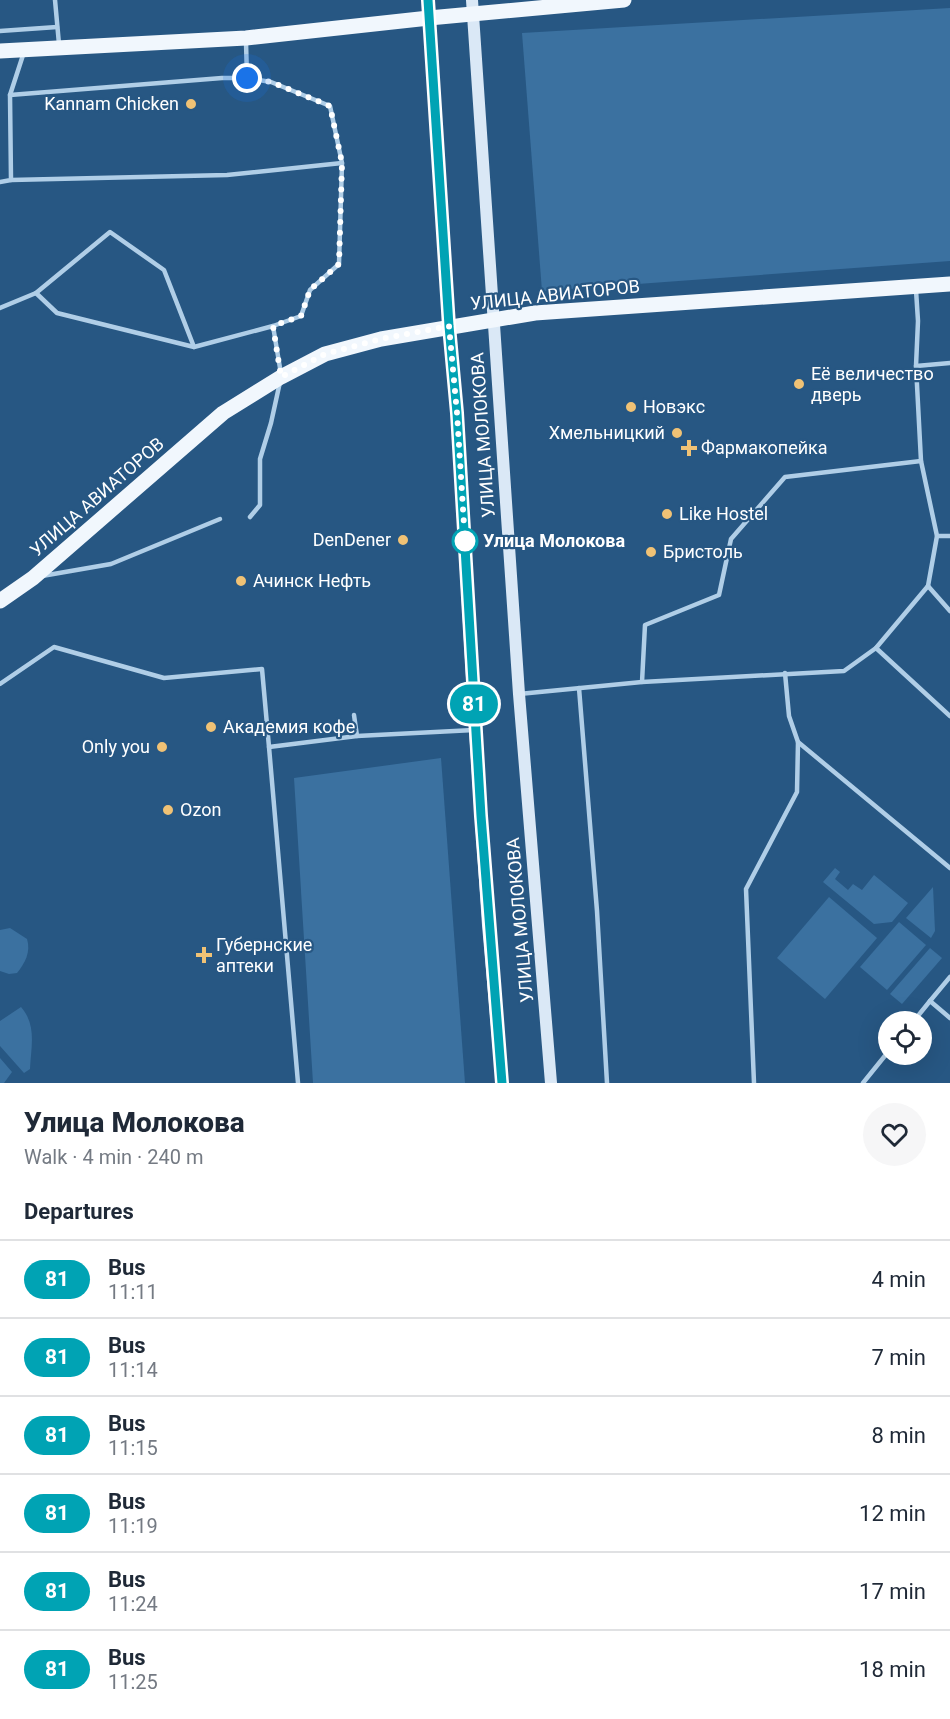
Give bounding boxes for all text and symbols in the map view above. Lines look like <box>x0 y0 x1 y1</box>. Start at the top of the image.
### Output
your location <box>232 63 262 93</box>
place label: Kannam Chicken <box>44 93 179 114</box>
marker: Kannam Chicken <box>184 97 198 111</box>
street label: УЛИЦА АВИАТОРОВ <box>469 275 641 314</box>
street label: УЛИЦА МОЛОКОВА <box>466 351 499 518</box>
place label: Её величество дверь <box>811 363 934 405</box>
marker: Её величество дверь <box>792 377 806 391</box>
place label: Новэкс <box>643 396 705 417</box>
marker: Новэкс <box>624 400 638 414</box>
place label: Хмельницкий <box>549 422 665 443</box>
marker: Хмельницкий <box>670 426 684 440</box>
street label: УЛИЦА АВИАТОРОВ <box>25 433 168 560</box>
place label: Фармакопейка <box>701 437 828 458</box>
marker: Фармакопейка <box>682 441 696 455</box>
place label: Like Hostel <box>679 503 768 524</box>
marker: Like Hostel <box>660 507 674 521</box>
marker: Улица Молокова <box>452 528 478 554</box>
place label: DenDener <box>313 529 391 550</box>
place label: Улица Молокова <box>483 530 625 551</box>
marker: DenDener <box>396 533 410 547</box>
place label: Бристоль <box>663 541 743 562</box>
marker: Бристоль <box>644 545 658 559</box>
place label: Ачинск Нефть <box>253 570 371 591</box>
marker: Ачинск Нефть <box>234 574 248 588</box>
line badge: 81 <box>447 684 501 724</box>
text: 81 <box>462 692 486 716</box>
place label: Академия кофе <box>223 716 355 737</box>
marker: Академия кофе <box>204 720 218 734</box>
place label: Only you <box>82 736 150 757</box>
marker: Only you <box>155 740 169 754</box>
place label: Ozon <box>180 799 221 820</box>
marker: Ozon <box>161 803 175 817</box>
street label: УЛИЦА МОЛОКОВА <box>502 836 537 1003</box>
place label: Губернские аптеки <box>216 934 312 976</box>
marker: Губернские аптеки <box>197 948 211 962</box>
map controls <box>878 1011 932 1065</box>
button: locate <box>878 1011 932 1065</box>
button: heart <box>863 1103 926 1166</box>
text: Улица Молокова <box>24 1106 245 1139</box>
text: Walk · 4 min · 240 m <box>24 1145 203 1169</box>
text: Departures <box>24 1199 134 1224</box>
text: Bus <box>108 1255 146 1280</box>
text: 81 <box>45 1267 69 1291</box>
text: 4 min <box>871 1267 926 1292</box>
text: 11:11 <box>108 1280 158 1304</box>
text: Bus <box>108 1333 146 1358</box>
text: 81 <box>45 1345 69 1369</box>
text: 7 min <box>871 1345 926 1370</box>
text: 11:14 <box>108 1358 158 1382</box>
text: Bus <box>108 1411 146 1436</box>
text: 81 <box>45 1423 69 1447</box>
text: 8 min <box>871 1423 926 1448</box>
text: 11:15 <box>108 1436 158 1460</box>
text: Bus <box>108 1489 146 1514</box>
text: 81 <box>45 1501 69 1525</box>
text: 12 min <box>859 1501 926 1526</box>
text: 11:19 <box>108 1514 158 1538</box>
text: Bus <box>108 1567 146 1592</box>
text: 81 <box>45 1579 69 1603</box>
text: 17 min <box>859 1579 926 1604</box>
text: 11:24 <box>108 1592 158 1616</box>
text: Bus <box>108 1645 146 1670</box>
text: 81 <box>45 1657 69 1681</box>
text: 18 min <box>859 1657 926 1682</box>
text: 11:25 <box>108 1670 158 1694</box>

